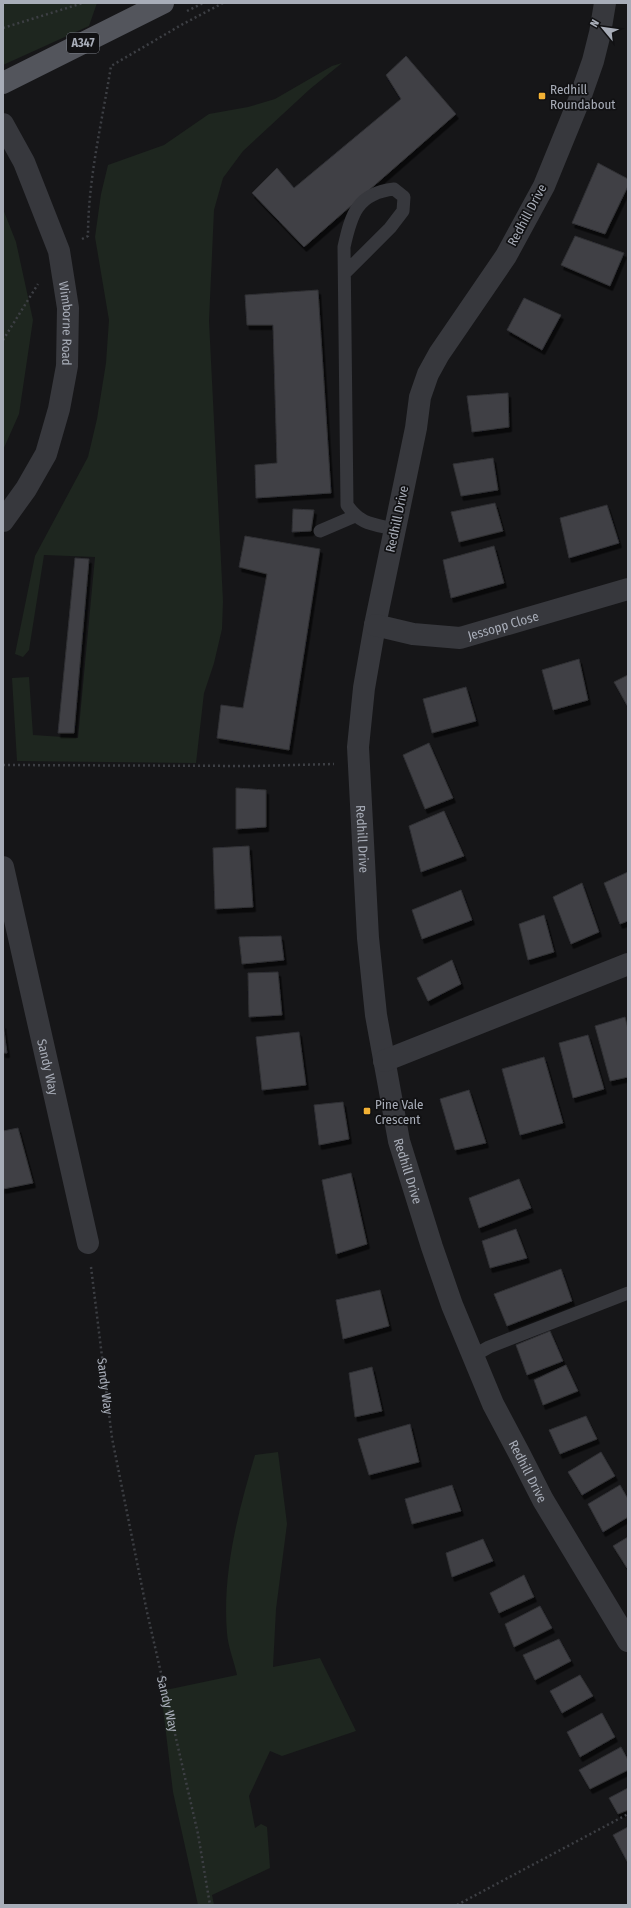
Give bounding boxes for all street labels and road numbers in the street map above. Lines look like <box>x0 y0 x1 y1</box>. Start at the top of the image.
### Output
road number: A347 <box>67 33 99 53</box>
street label: Redhill Drive <box>504 182 550 248</box>
street label: Wimborne Road <box>56 280 76 366</box>
street label: Redhill Drive <box>383 484 411 554</box>
street label: Jessopp Close <box>466 608 540 643</box>
street label: Redhill Drive <box>354 805 372 873</box>
street label: Sandy Way <box>35 1038 62 1097</box>
street label: Redhill Drive <box>391 1136 426 1206</box>
street label: Sandy Way <box>95 1357 117 1415</box>
street label: Redhill Drive <box>506 1437 550 1505</box>
street label: Sandy Way <box>154 1674 182 1733</box>

